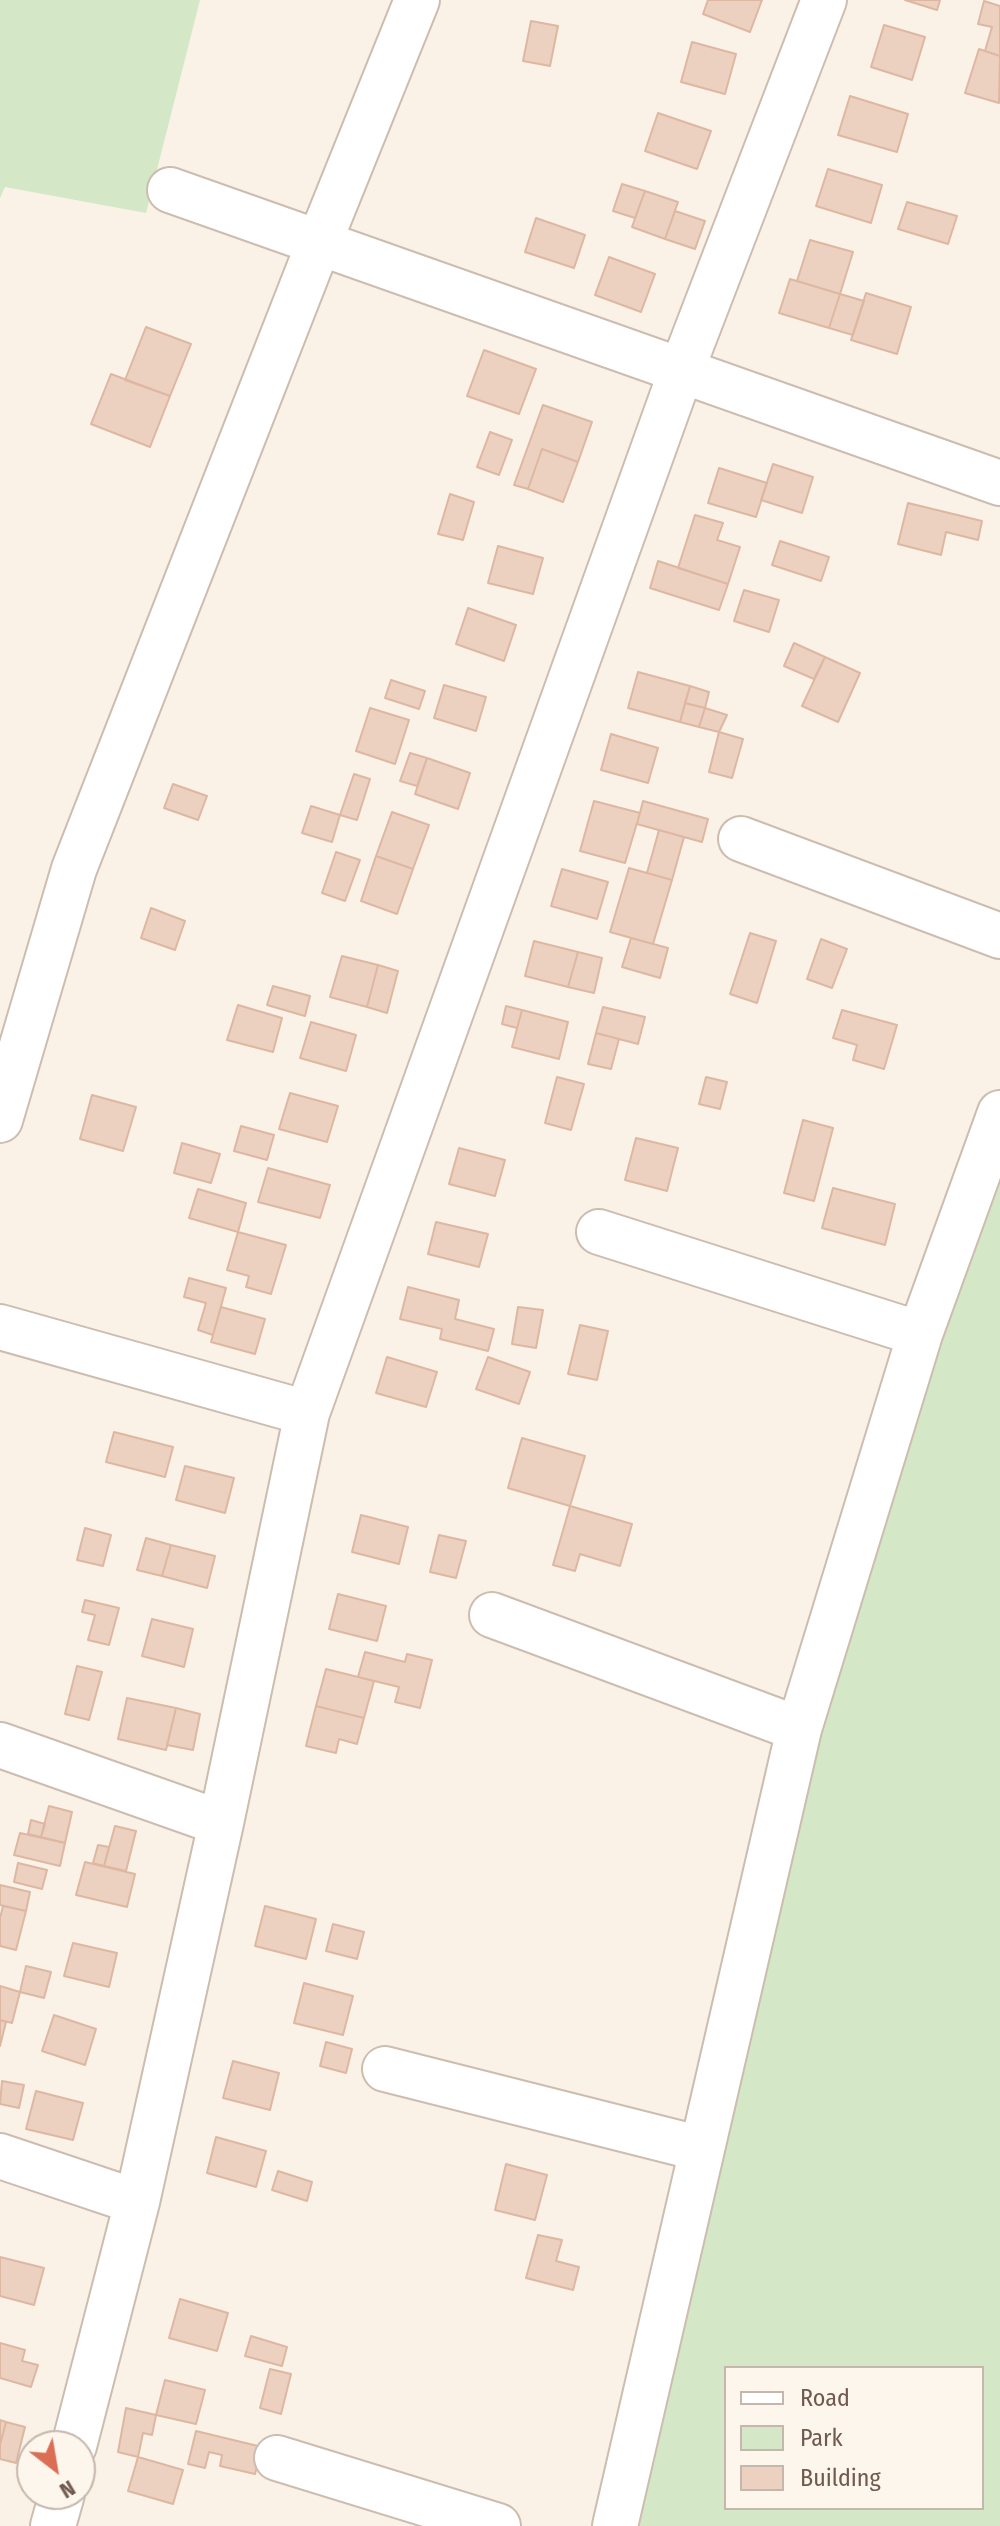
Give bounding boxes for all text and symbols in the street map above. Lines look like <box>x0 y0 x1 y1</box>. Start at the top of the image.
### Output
legend <box>724 2366 984 2510</box>
text: Road <box>800 2384 850 2412</box>
text: Park <box>800 2424 843 2452</box>
north arrow <box>16 2430 96 2510</box>
text: Building <box>800 2464 881 2492</box>
text: N <box>55 2474 80 2504</box>

